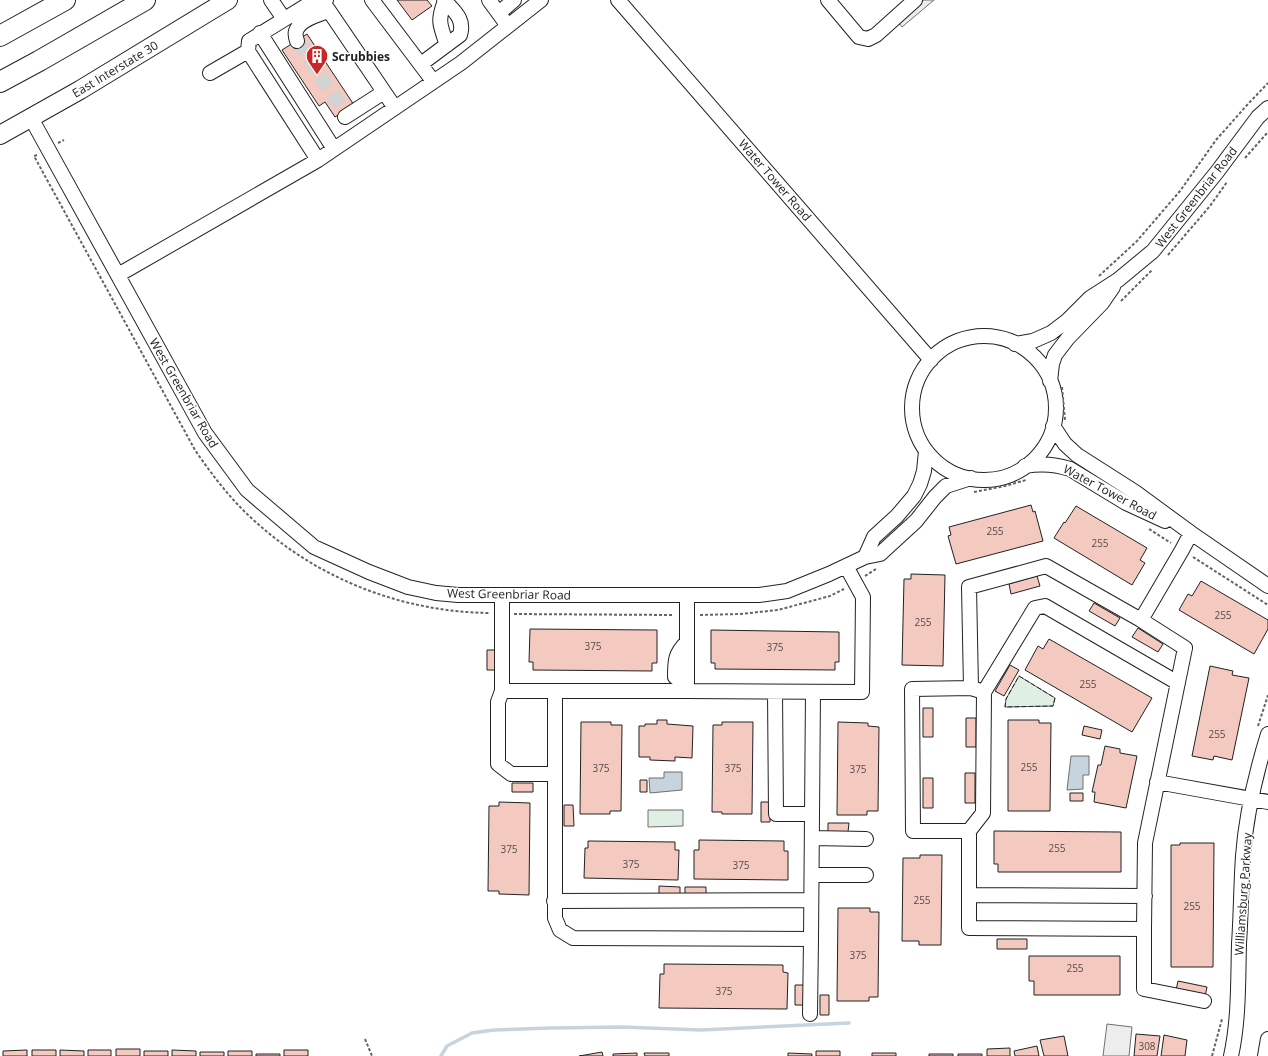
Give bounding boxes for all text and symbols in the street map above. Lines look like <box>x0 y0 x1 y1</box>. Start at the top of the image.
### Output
street label: East Interstate 30 <box>69 37 161 101</box>
building icon: Scrubbies <box>304 43 330 76</box>
place label: Scrubbies <box>332 48 390 65</box>
street label: Water Tower Road <box>735 135 815 225</box>
street label: West Greenbriar Road <box>1151 143 1241 251</box>
street label: West Greenbriar Road <box>146 335 222 451</box>
street label: Water Tower Road <box>1060 460 1160 524</box>
house number: 255 <box>986 524 1004 538</box>
house number: 255 <box>1091 536 1109 550</box>
street label: West Greenbriar Road <box>447 584 571 604</box>
house number: 255 <box>1214 608 1232 622</box>
house number: 255 <box>914 615 932 629</box>
house number: 375 <box>584 639 602 653</box>
house number: 375 <box>766 640 784 654</box>
house number: 255 <box>1079 677 1097 691</box>
house number: 255 <box>1208 727 1226 741</box>
house number: 255 <box>1020 760 1038 774</box>
house number: 375 <box>592 761 610 775</box>
house number: 375 <box>724 761 742 775</box>
house number: 375 <box>849 762 867 776</box>
street label: Williamsburg Parkway <box>1230 831 1256 956</box>
house number: 255 <box>1048 841 1066 855</box>
house number: 375 <box>500 842 518 856</box>
house number: 375 <box>622 857 640 871</box>
house number: 375 <box>732 858 750 872</box>
house number: 255 <box>913 893 931 907</box>
house number: 255 <box>1183 899 1201 913</box>
house number: 375 <box>849 948 867 962</box>
house number: 255 <box>1066 961 1084 975</box>
house number: 375 <box>715 984 733 998</box>
house number: 308 <box>1138 1039 1156 1053</box>

